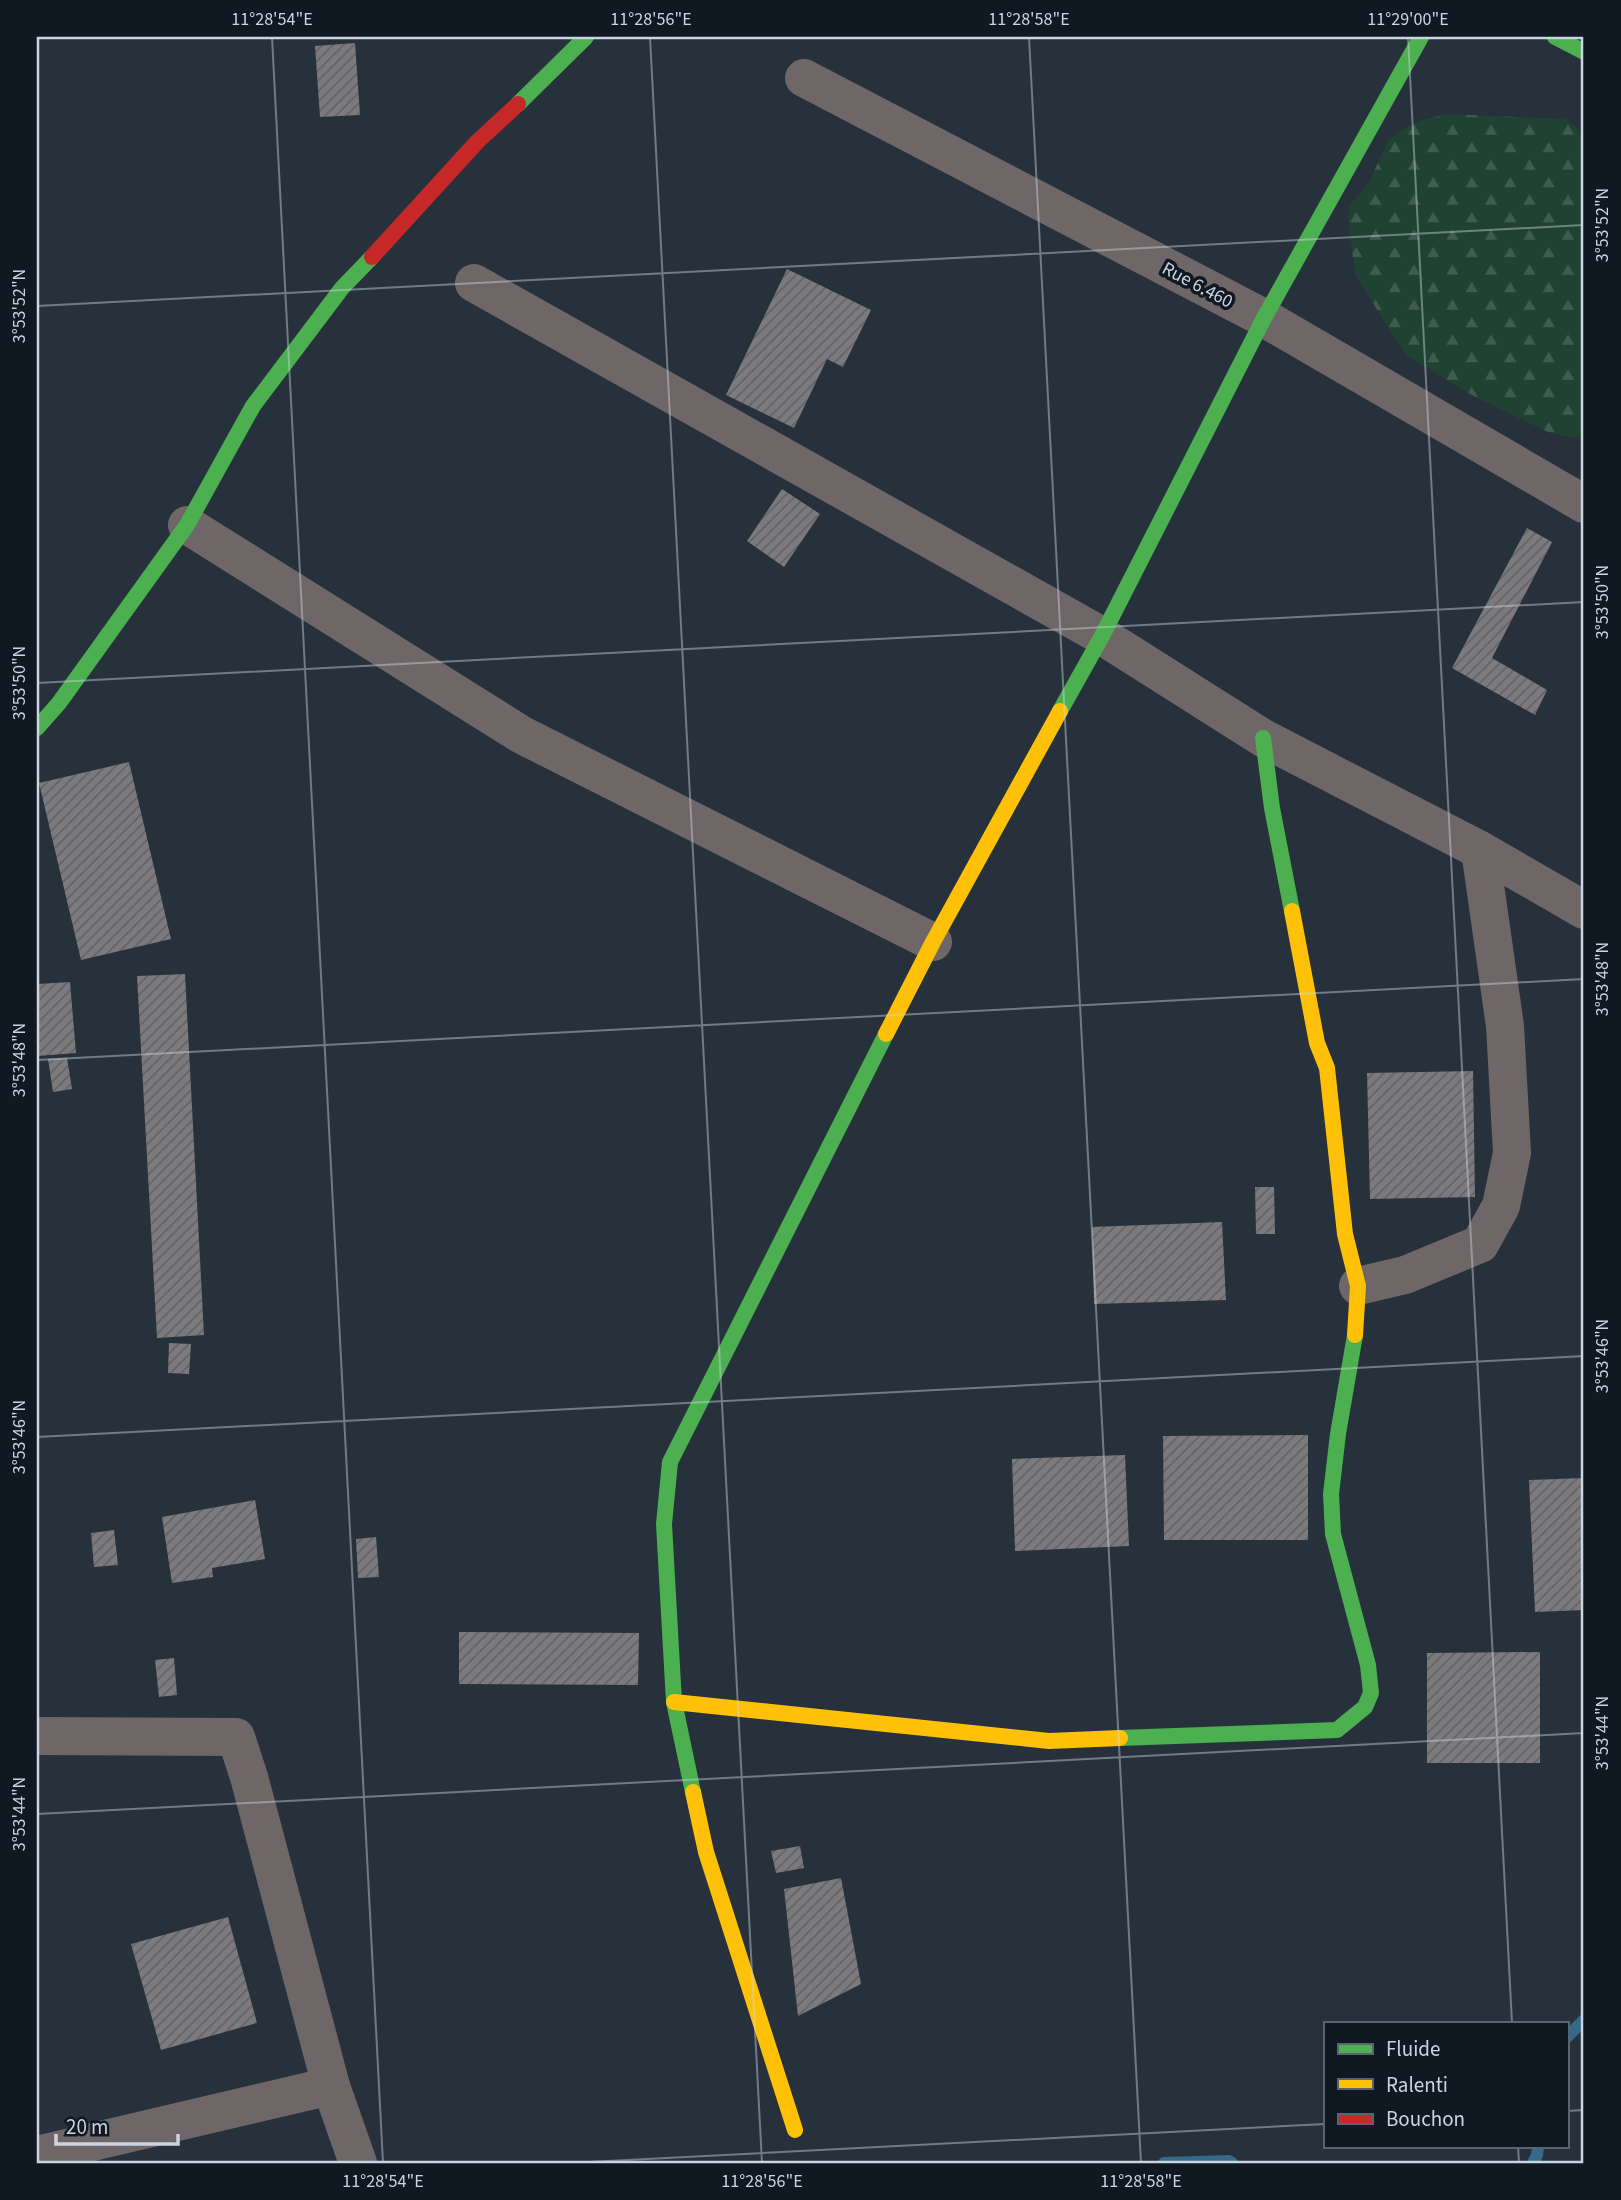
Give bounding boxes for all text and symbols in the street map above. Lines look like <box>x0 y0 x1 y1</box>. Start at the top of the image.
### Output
text: 11°28'54"E <box>231 7 313 32</box>
text: 11°28'56"E <box>610 7 692 32</box>
text: 11°28'58"E <box>988 7 1070 32</box>
text: 11°29'00"E <box>1367 7 1449 32</box>
text: 3°53'52"N <box>1590 188 1615 262</box>
street label: Rue 6.460 <box>1157 255 1238 315</box>
text: 3°53'52"N <box>7 269 32 343</box>
text: 3°53'50"N <box>1590 565 1615 639</box>
text: 3°53'50"N <box>7 646 32 720</box>
text: 3°53'48"N <box>1590 942 1615 1016</box>
text: 3°53'48"N <box>7 1023 32 1097</box>
text: 3°53'46"N <box>1590 1319 1615 1393</box>
text: 3°53'46"N <box>7 1400 32 1474</box>
text: 3°53'44"N <box>1590 1696 1615 1770</box>
text: 3°53'44"N <box>7 1777 32 1851</box>
legend <box>1324 2022 1568 2148</box>
text: Fluide <box>1386 2034 1440 2064</box>
text: Ralenti <box>1386 2070 1448 2100</box>
scale bar <box>56 2102 178 2146</box>
text: Bouchon <box>1386 2104 1465 2134</box>
text: 20 m <box>66 2112 108 2142</box>
text: 11°28'54"E <box>342 2169 424 2194</box>
text: 11°28'56"E <box>721 2169 803 2194</box>
text: 11°28'58"E <box>1100 2169 1182 2194</box>

